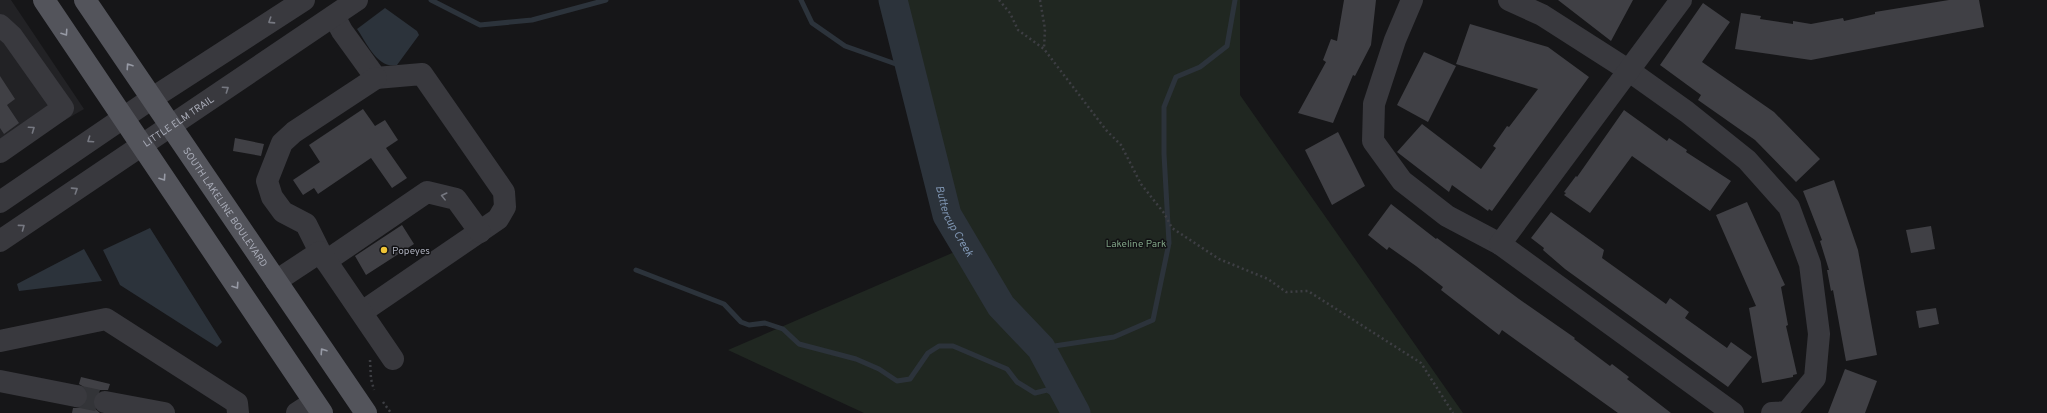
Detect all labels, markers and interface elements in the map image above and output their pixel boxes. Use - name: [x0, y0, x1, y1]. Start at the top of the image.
- one-way arrow: [268, 16, 275, 24]
- one-way arrow: [60, 28, 67, 35]
- one-way arrow: [127, 64, 134, 71]
- one-way arrow: [222, 86, 229, 94]
- street label: LITTLE ELM TRAIL: [141, 93, 217, 150]
- one-way arrow: [28, 126, 35, 134]
- one-way arrow: [87, 135, 94, 143]
- street label: SOUTH LAKELINE BOULEVARD: [179, 145, 270, 270]
- one-way arrow: [158, 174, 166, 181]
- water label: Buttercup Creek: [932, 184, 976, 260]
- one-way arrow: [71, 187, 78, 195]
- one-way arrow: [441, 192, 447, 200]
- one-way arrow: [17, 225, 24, 232]
- park label: Lakeline Park: [1106, 238, 1166, 251]
- marker: Popeyes: [379, 245, 389, 255]
- place label: Popeyes: [392, 245, 430, 258]
- one-way arrow: [231, 282, 239, 289]
- one-way arrow: [320, 348, 328, 355]

